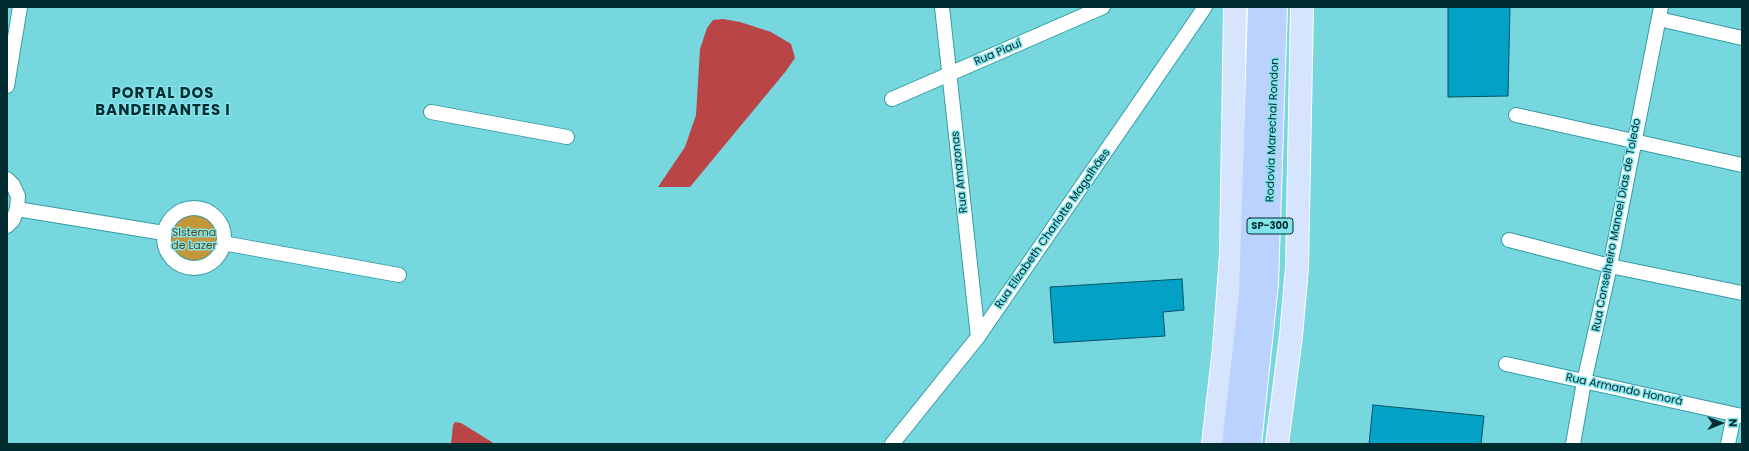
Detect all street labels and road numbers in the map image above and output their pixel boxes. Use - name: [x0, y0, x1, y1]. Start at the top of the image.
- street label: Rua Piauí: [972, 37, 1024, 69]
- street label: Rodovia Marechal Rondon: [1264, 58, 1282, 202]
- street label: Rua Conselheiro Manoel Dias de Toledo: [1590, 117, 1644, 333]
- street label: Rua Amazonas: [949, 130, 971, 214]
- street label: Rua Elizabeth Charlotte Magalhães: [993, 147, 1113, 311]
- road number: SP-300: [1247, 218, 1293, 234]
- street label: Rua Armando Honorá: [1564, 371, 1684, 409]

